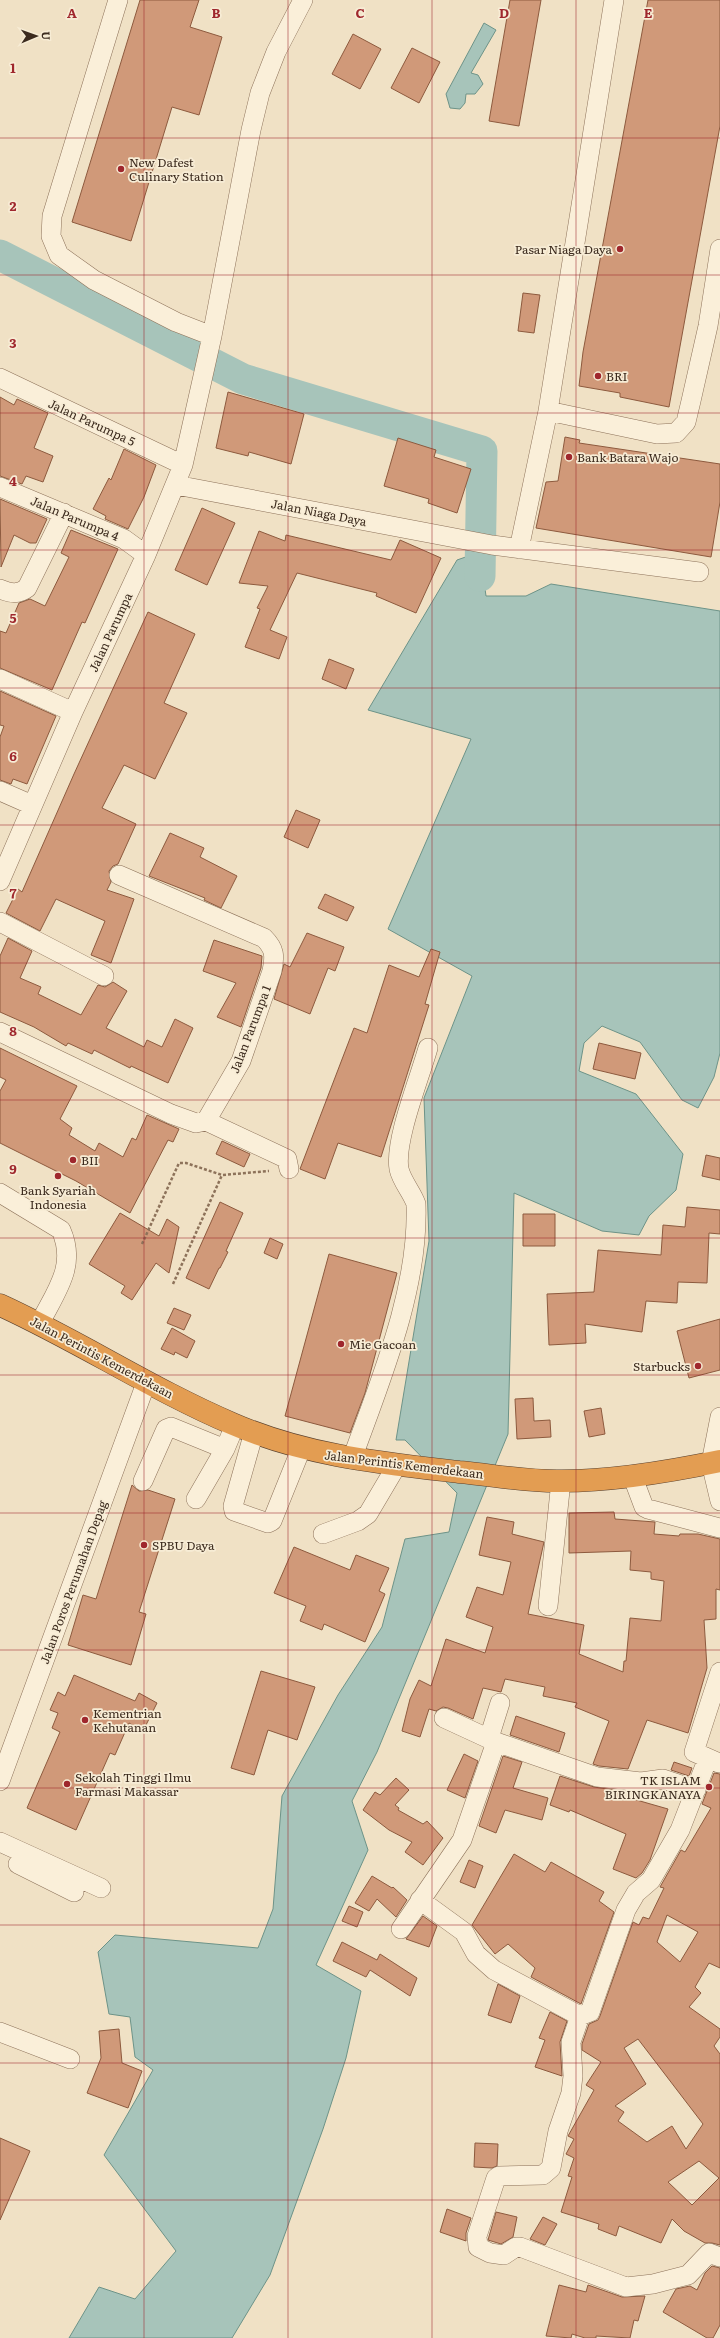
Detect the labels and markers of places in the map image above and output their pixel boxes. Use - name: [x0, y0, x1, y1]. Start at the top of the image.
- place label: New Dafest Culinary Station: [129, 153, 224, 185]
- marker: New Dafest Culinary Station: [116, 164, 126, 174]
- place label: Pasar Niaga Daya: [515, 240, 613, 258]
- marker: Pasar Niaga Daya: [615, 244, 625, 254]
- place label: BRI: [606, 367, 628, 385]
- marker: BRI: [593, 371, 603, 381]
- place label: Bank Batara Wajo: [577, 448, 679, 466]
- marker: Bank Batara Wajo: [564, 452, 574, 462]
- place label: BII: [81, 1151, 99, 1169]
- marker: BII: [68, 1155, 78, 1165]
- marker: Bank Syariah Indonesia: [53, 1171, 63, 1181]
- place label: Bank Syariah Indonesia: [20, 1181, 96, 1213]
- place label: Mie Gacoan: [349, 1335, 416, 1353]
- marker: Mie Gacoan: [336, 1339, 346, 1349]
- place label: Starbucks: [633, 1357, 691, 1375]
- marker: Starbucks: [693, 1361, 703, 1371]
- place label: SPBU Daya: [152, 1536, 215, 1554]
- marker: SPBU Daya: [139, 1540, 149, 1550]
- place label: Kementrian Kehutanan: [93, 1704, 162, 1736]
- marker: Kementrian Kehutanan: [80, 1715, 90, 1725]
- place label: Sekolah Tinggi Ilmu Farmasi Makassar: [75, 1768, 192, 1800]
- place label: TK ISLAM BIRINGKANAYA: [605, 1771, 701, 1803]
- marker: Sekolah Tinggi Ilmu Farmasi Makassar: [62, 1779, 72, 1789]
- marker: TK ISLAM BIRINGKANAYA: [704, 1782, 714, 1792]

